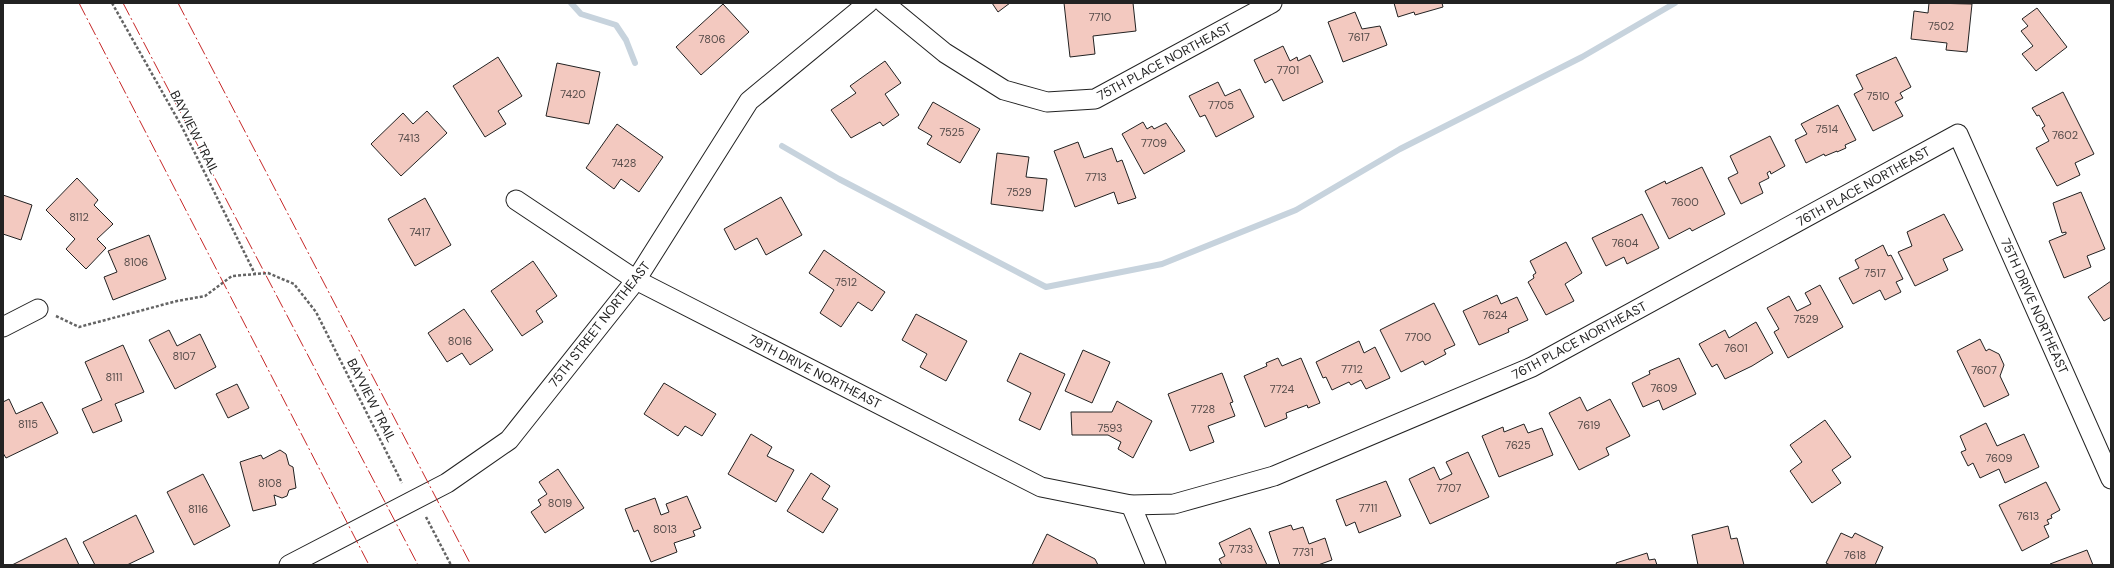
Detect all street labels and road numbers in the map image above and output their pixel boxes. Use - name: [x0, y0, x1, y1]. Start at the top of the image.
- street label: 75TH PLACE NORTHEAST: [1094, 19, 1234, 104]
- street label: BAYVIEW TRAIL: [166, 88, 223, 177]
- street label: 76TH PLACE NORTHEAST: [1793, 143, 1933, 230]
- street label: 75TH DRIVE NORTHEAST: [1997, 236, 2072, 377]
- street label: 75TH STREET NORTHEAST: [545, 258, 654, 391]
- street label: 76TH PLACE NORTHEAST: [1509, 298, 1649, 383]
- street label: 79TH DRIVE NORTHEAST: [746, 331, 884, 412]
- street label: BAYVIEW TRAIL: [343, 356, 400, 445]

